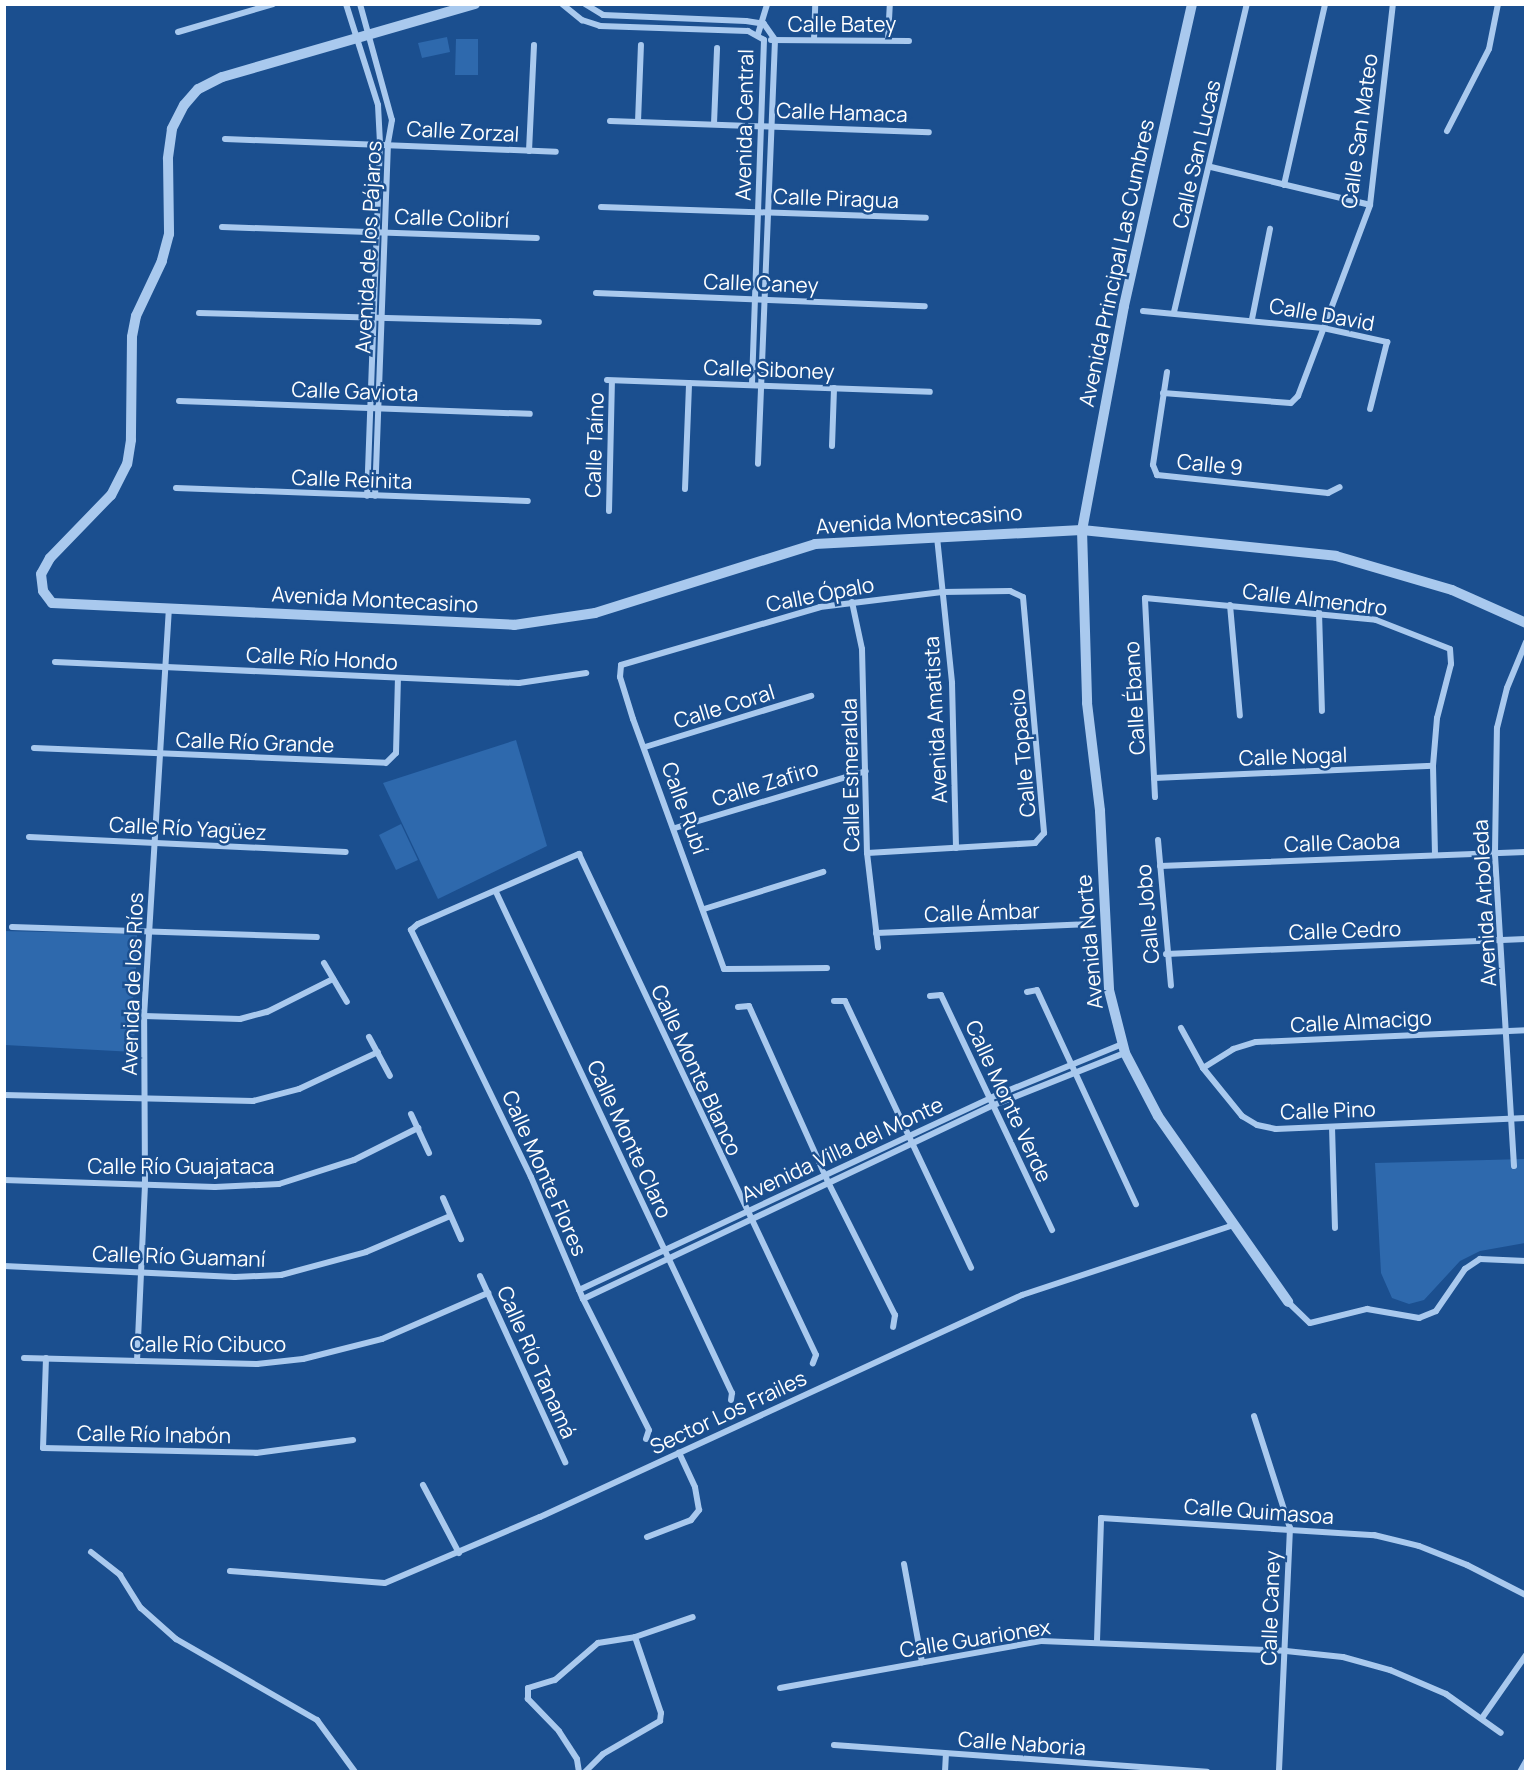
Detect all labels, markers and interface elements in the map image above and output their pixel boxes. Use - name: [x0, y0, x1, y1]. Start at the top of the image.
- street label: Calle Batey: [788, 11, 896, 37]
- street label: Avenida Central: [730, 49, 758, 201]
- street label: Calle San Mateo: [1336, 52, 1382, 210]
- street label: Calle San Lucas: [1167, 77, 1225, 231]
- street label: Calle Hamaca: [776, 97, 908, 127]
- street label: Calle Zorzal: [406, 115, 520, 147]
- street label: Avenida Principal Las Cumbres: [1073, 117, 1159, 409]
- street label: Avenida de los Pájaros: [350, 140, 386, 354]
- street label: Calle Piragua: [773, 183, 899, 213]
- street label: Calle Colibrí: [394, 203, 510, 233]
- street label: Calle Caney: [703, 268, 819, 298]
- street label: Calle David: [1267, 292, 1377, 336]
- street label: Calle Siboney: [703, 354, 835, 384]
- street label: Calle Gaviota: [291, 376, 419, 406]
- street label: Calle Taíno: [580, 392, 608, 498]
- street label: Calle 9: [1176, 448, 1244, 480]
- street label: Calle Reinita: [291, 464, 413, 494]
- street label: Avenida Montecasino: [815, 499, 1023, 539]
- street label: Calle Ópalo: [764, 571, 876, 617]
- street label: Calle Almendro: [1241, 578, 1389, 620]
- street label: Avenida Montecasino: [271, 581, 479, 617]
- street label: Avenida Amatista: [918, 636, 952, 804]
- street label: Calle Ébano: [1118, 640, 1150, 756]
- street label: Calle Río Hondo: [246, 641, 398, 675]
- street label: Calle Coral: [671, 679, 777, 733]
- street label: Calle Topacio: [1004, 688, 1040, 818]
- street label: Calle Esmeralda: [836, 698, 864, 852]
- street label: Calle Río Grande: [175, 727, 335, 757]
- street label: Calle Nogal: [1238, 742, 1348, 770]
- street label: Calle Zafiro: [709, 755, 821, 811]
- street label: Calle Rubí: [657, 759, 713, 857]
- street label: Calle Río Yagüez: [109, 811, 267, 845]
- street label: Avenida Arboleda: [1467, 819, 1501, 987]
- street label: Calle Caoba: [1284, 827, 1400, 857]
- street label: Calle Jobo: [1130, 863, 1164, 965]
- street label: Avenida Norte: [1071, 874, 1107, 1010]
- street label: Avenida de los Ríos: [116, 892, 148, 1076]
- street label: Calle Ámbar: [924, 897, 1040, 927]
- street label: Calle Cedro: [1288, 915, 1402, 945]
- street label: Calle Monte Blanco: [646, 981, 748, 1159]
- street label: Calle Almacigo: [1290, 1005, 1432, 1037]
- street label: Calle Monte Verde: [960, 1016, 1058, 1186]
- street label: Calle Monte Claro: [582, 1056, 678, 1222]
- street label: Calle Monte Flores: [497, 1086, 593, 1260]
- street label: Avenida Villa del Monte: [737, 1091, 947, 1207]
- street label: Calle Pino: [1280, 1096, 1376, 1124]
- street label: Calle Río Guajataca: [88, 1153, 274, 1179]
- street label: Calle Río Guamaní: [92, 1240, 266, 1272]
- street label: Calle Río Tanamá: [492, 1282, 582, 1442]
- street label: Calle Río Cibuco: [130, 1331, 286, 1357]
- street label: Sector Los Frailes: [646, 1365, 810, 1459]
- street label: Calle Río Inabón: [77, 1420, 231, 1448]
- street label: Calle Quimasoa: [1183, 1493, 1335, 1529]
- street label: Calle Caney: [1255, 1550, 1285, 1666]
- street label: Calle Guarionex: [898, 1614, 1052, 1662]
- street label: Calle Naboria: [957, 1726, 1087, 1760]

